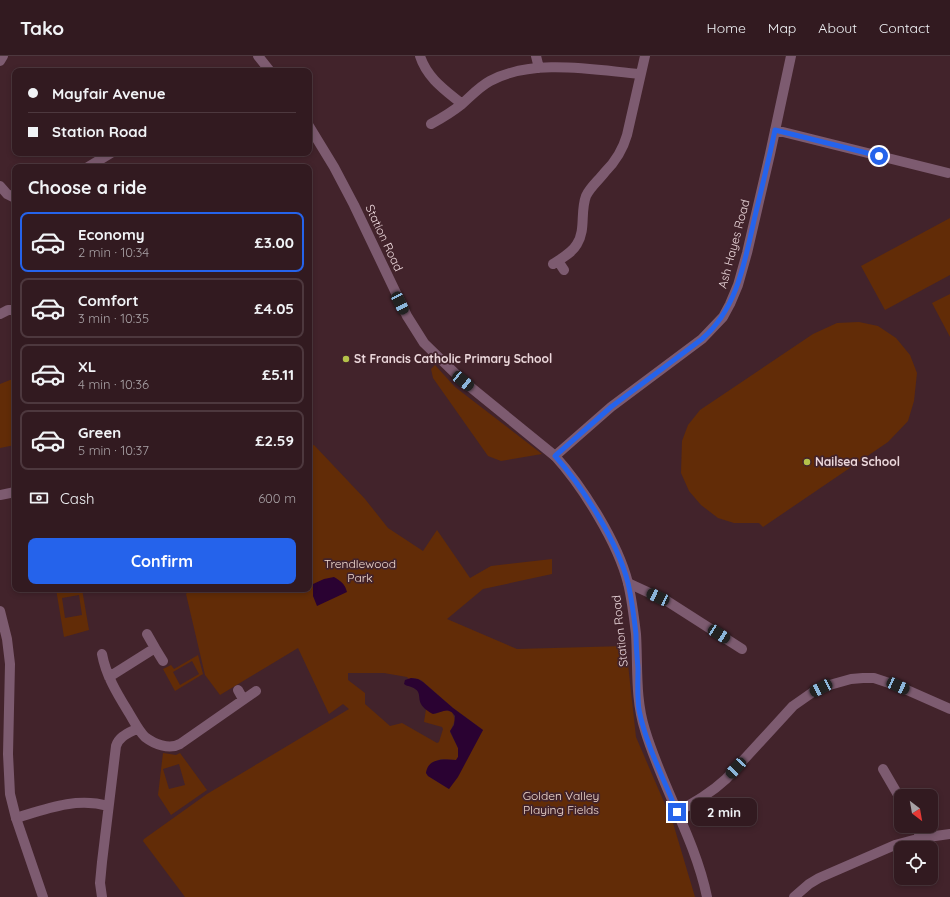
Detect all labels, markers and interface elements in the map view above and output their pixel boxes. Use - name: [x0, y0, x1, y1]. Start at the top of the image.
- text: Tako: [20, 16, 64, 40]
- text: Home: [707, 19, 746, 37]
- text: Map: [768, 19, 796, 37]
- text: About: [818, 19, 857, 37]
- text: Contact: [879, 19, 930, 37]
- text: Mayfair Avenue: [52, 84, 166, 103]
- text: Station Road: [52, 122, 147, 141]
- route start: [870, 147, 888, 165]
- text: Choose a ride: [28, 176, 147, 199]
- street label: Ash Hayes Road: [714, 198, 753, 290]
- street label: Station Road: [362, 202, 406, 274]
- icon: car: [30, 224, 66, 260]
- text: Economy: [78, 225, 145, 244]
- text: £3.00: [254, 233, 294, 252]
- text: 2 min · 10:34: [78, 244, 149, 260]
- icon: car: [30, 290, 66, 326]
- car: [389, 290, 411, 316]
- text: Comfort: [78, 291, 139, 310]
- text: £4.05: [254, 299, 294, 318]
- text: 3 min · 10:35: [78, 310, 149, 326]
- place label: St Francis Catholic Primary School: [354, 351, 552, 366]
- marker: St Francis Catholic Primary School: [341, 354, 351, 364]
- icon: car: [30, 356, 66, 392]
- text: XL: [78, 357, 96, 376]
- text: £5.11: [262, 365, 294, 384]
- car: [450, 369, 476, 393]
- text: 4 min · 10:36: [78, 376, 149, 392]
- icon: car: [30, 422, 66, 458]
- text: Green: [78, 423, 121, 442]
- text: £2.59: [255, 431, 294, 450]
- text: 5 min · 10:37: [78, 442, 149, 458]
- place label: Nailsea School: [815, 454, 900, 469]
- marker: Nailsea School: [802, 457, 812, 467]
- icon: cash: [28, 487, 50, 509]
- text: Cash: [60, 489, 94, 508]
- text: 600 m: [258, 490, 296, 506]
- button: Confirm: [28, 538, 296, 584]
- park label: Trendlewood Park: [324, 556, 396, 585]
- car: [645, 586, 671, 608]
- street label: Station Road: [608, 594, 631, 668]
- car: [706, 622, 732, 646]
- car: [885, 676, 911, 696]
- car: [808, 677, 834, 699]
- car: [723, 755, 749, 781]
- park label: Golden Valley Playing Fields: [523, 788, 599, 817]
- north arrow: [894, 789, 938, 833]
- map controls: [894, 789, 938, 885]
- callout: 2 min: [691, 798, 757, 826]
- route end: [668, 803, 686, 821]
- text: 2 min: [707, 804, 741, 820]
- button: locate: [894, 841, 938, 885]

